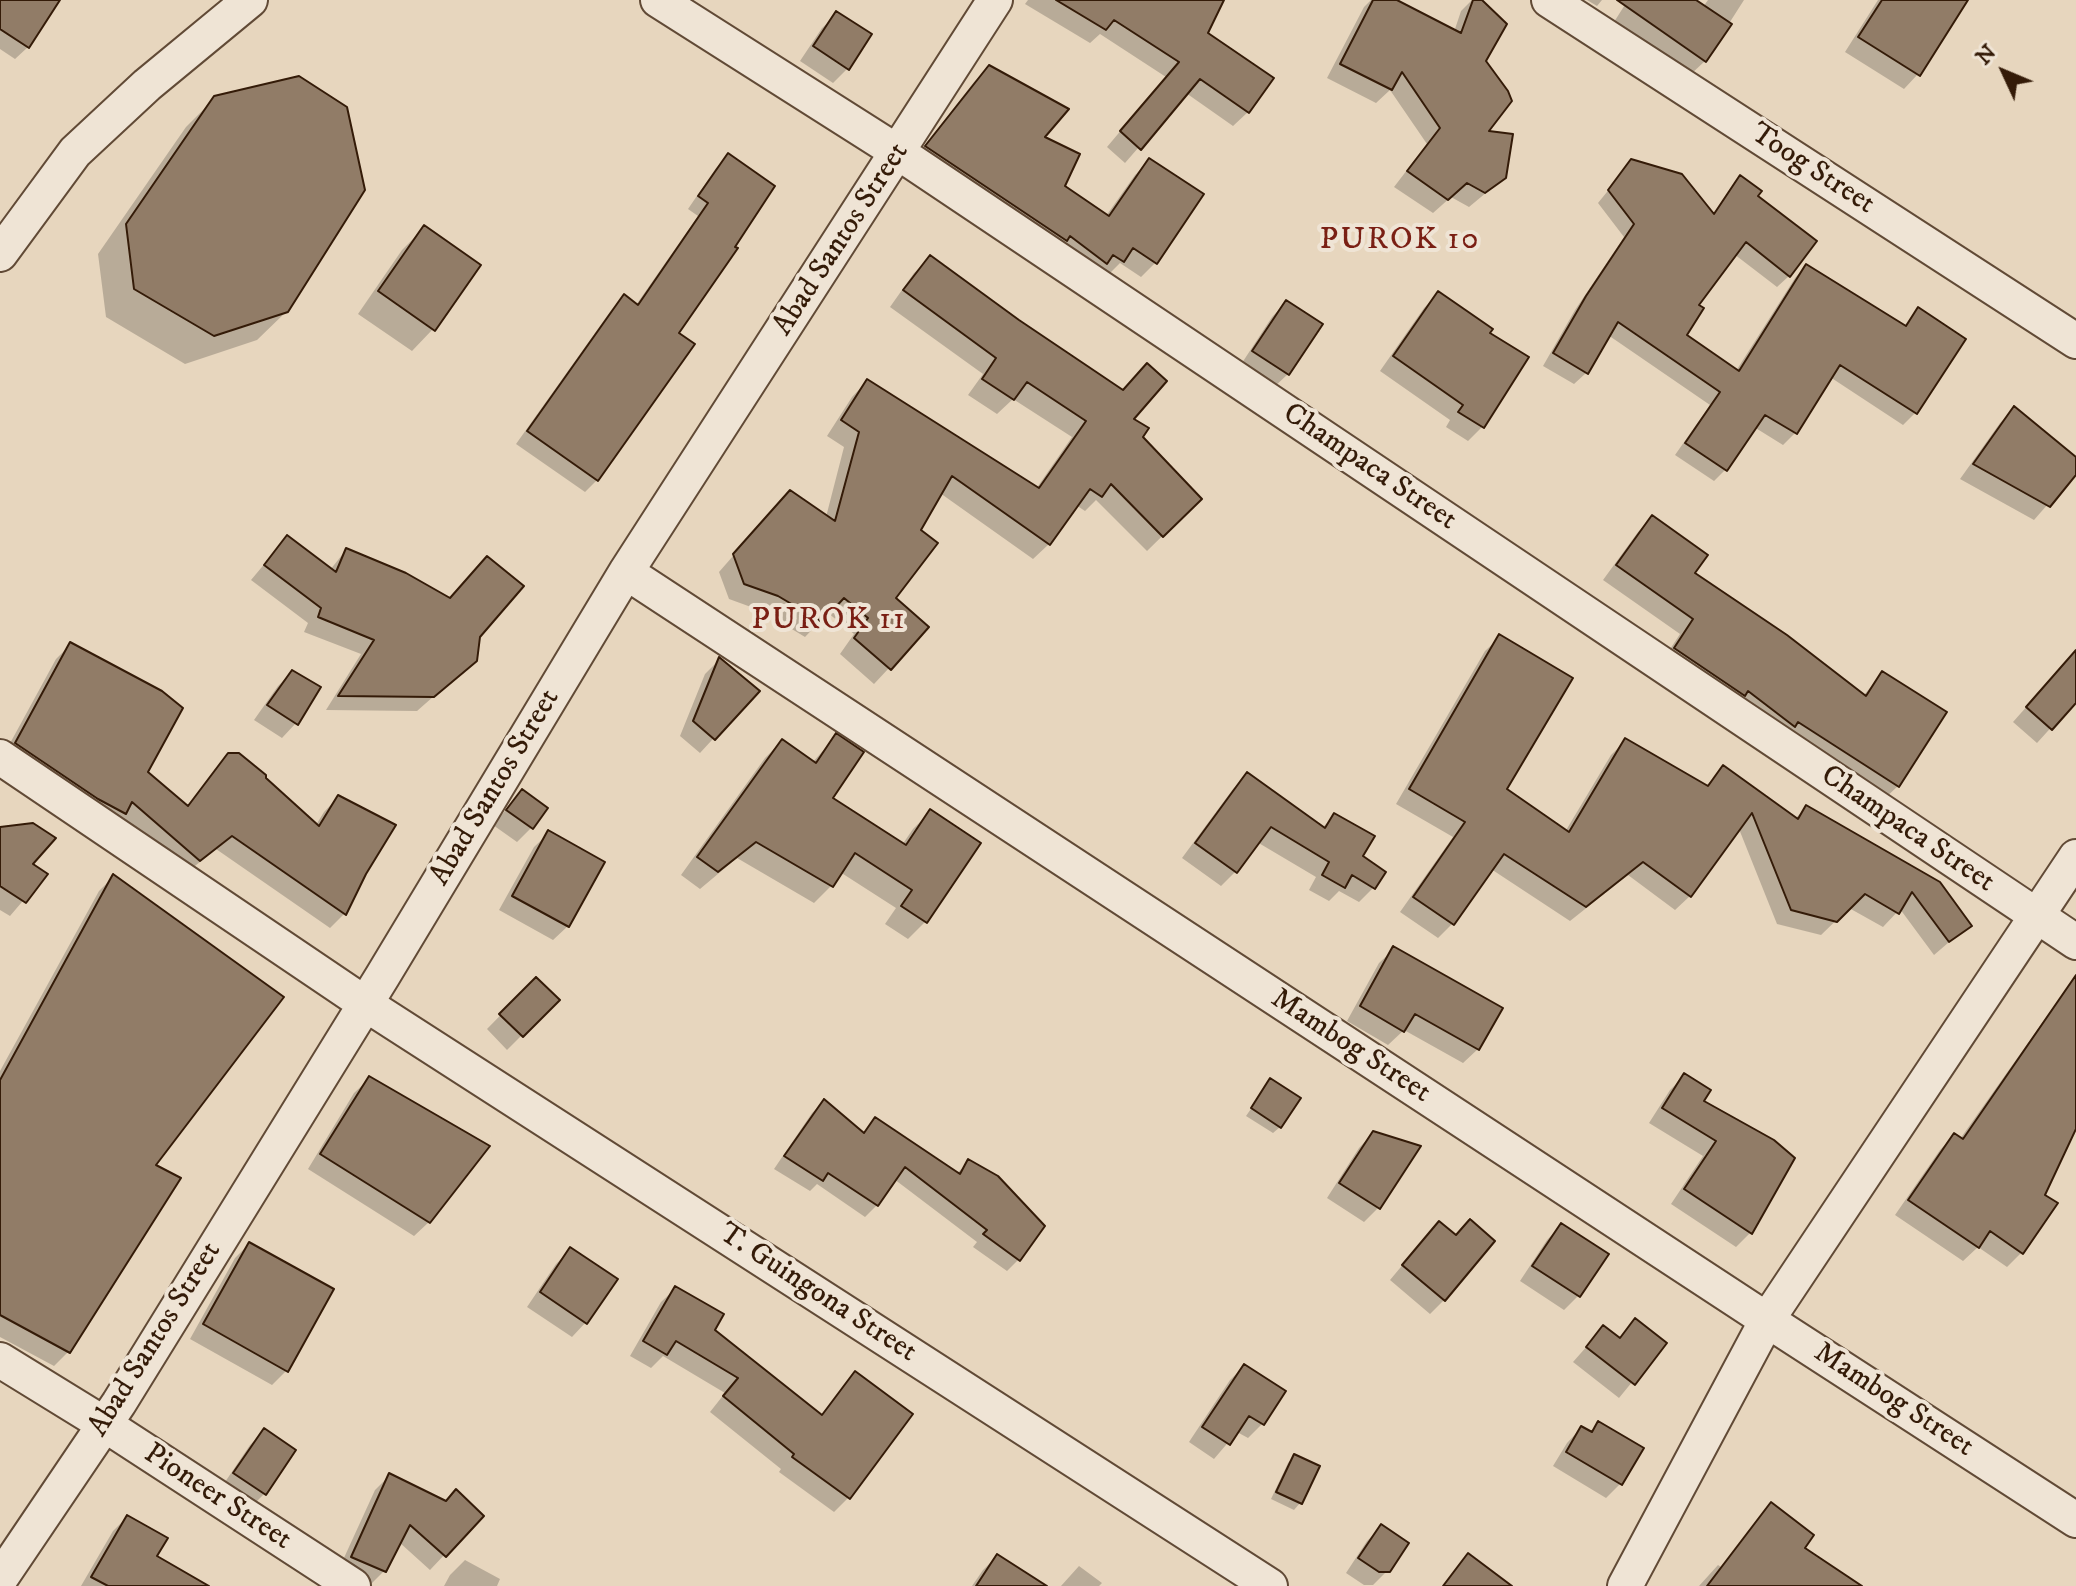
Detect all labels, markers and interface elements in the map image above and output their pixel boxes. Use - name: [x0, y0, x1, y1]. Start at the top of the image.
- north arrow: [1964, 32, 2044, 112]
- text: N: [1970, 39, 2002, 71]
- street label: Toog Street: [1743, 117, 1881, 223]
- street label: Abad Santos Street: [766, 137, 918, 343]
- district label: PUROK 10: [1320, 222, 1480, 260]
- street label: Champaca Street: [1275, 397, 1463, 539]
- district label: PUROK 11: [751, 602, 907, 640]
- street label: Abad Santos Street: [423, 683, 569, 893]
- street label: Champaca Street: [1813, 759, 2001, 901]
- street label: Mambog Street: [1263, 982, 1437, 1112]
- street label: T. Guingona Street: [711, 1217, 923, 1371]
- street label: Abad Santos Street: [82, 1236, 230, 1444]
- street label: Mambog Street: [1806, 1336, 1980, 1466]
- street label: Pioneer Street: [136, 1437, 298, 1559]

